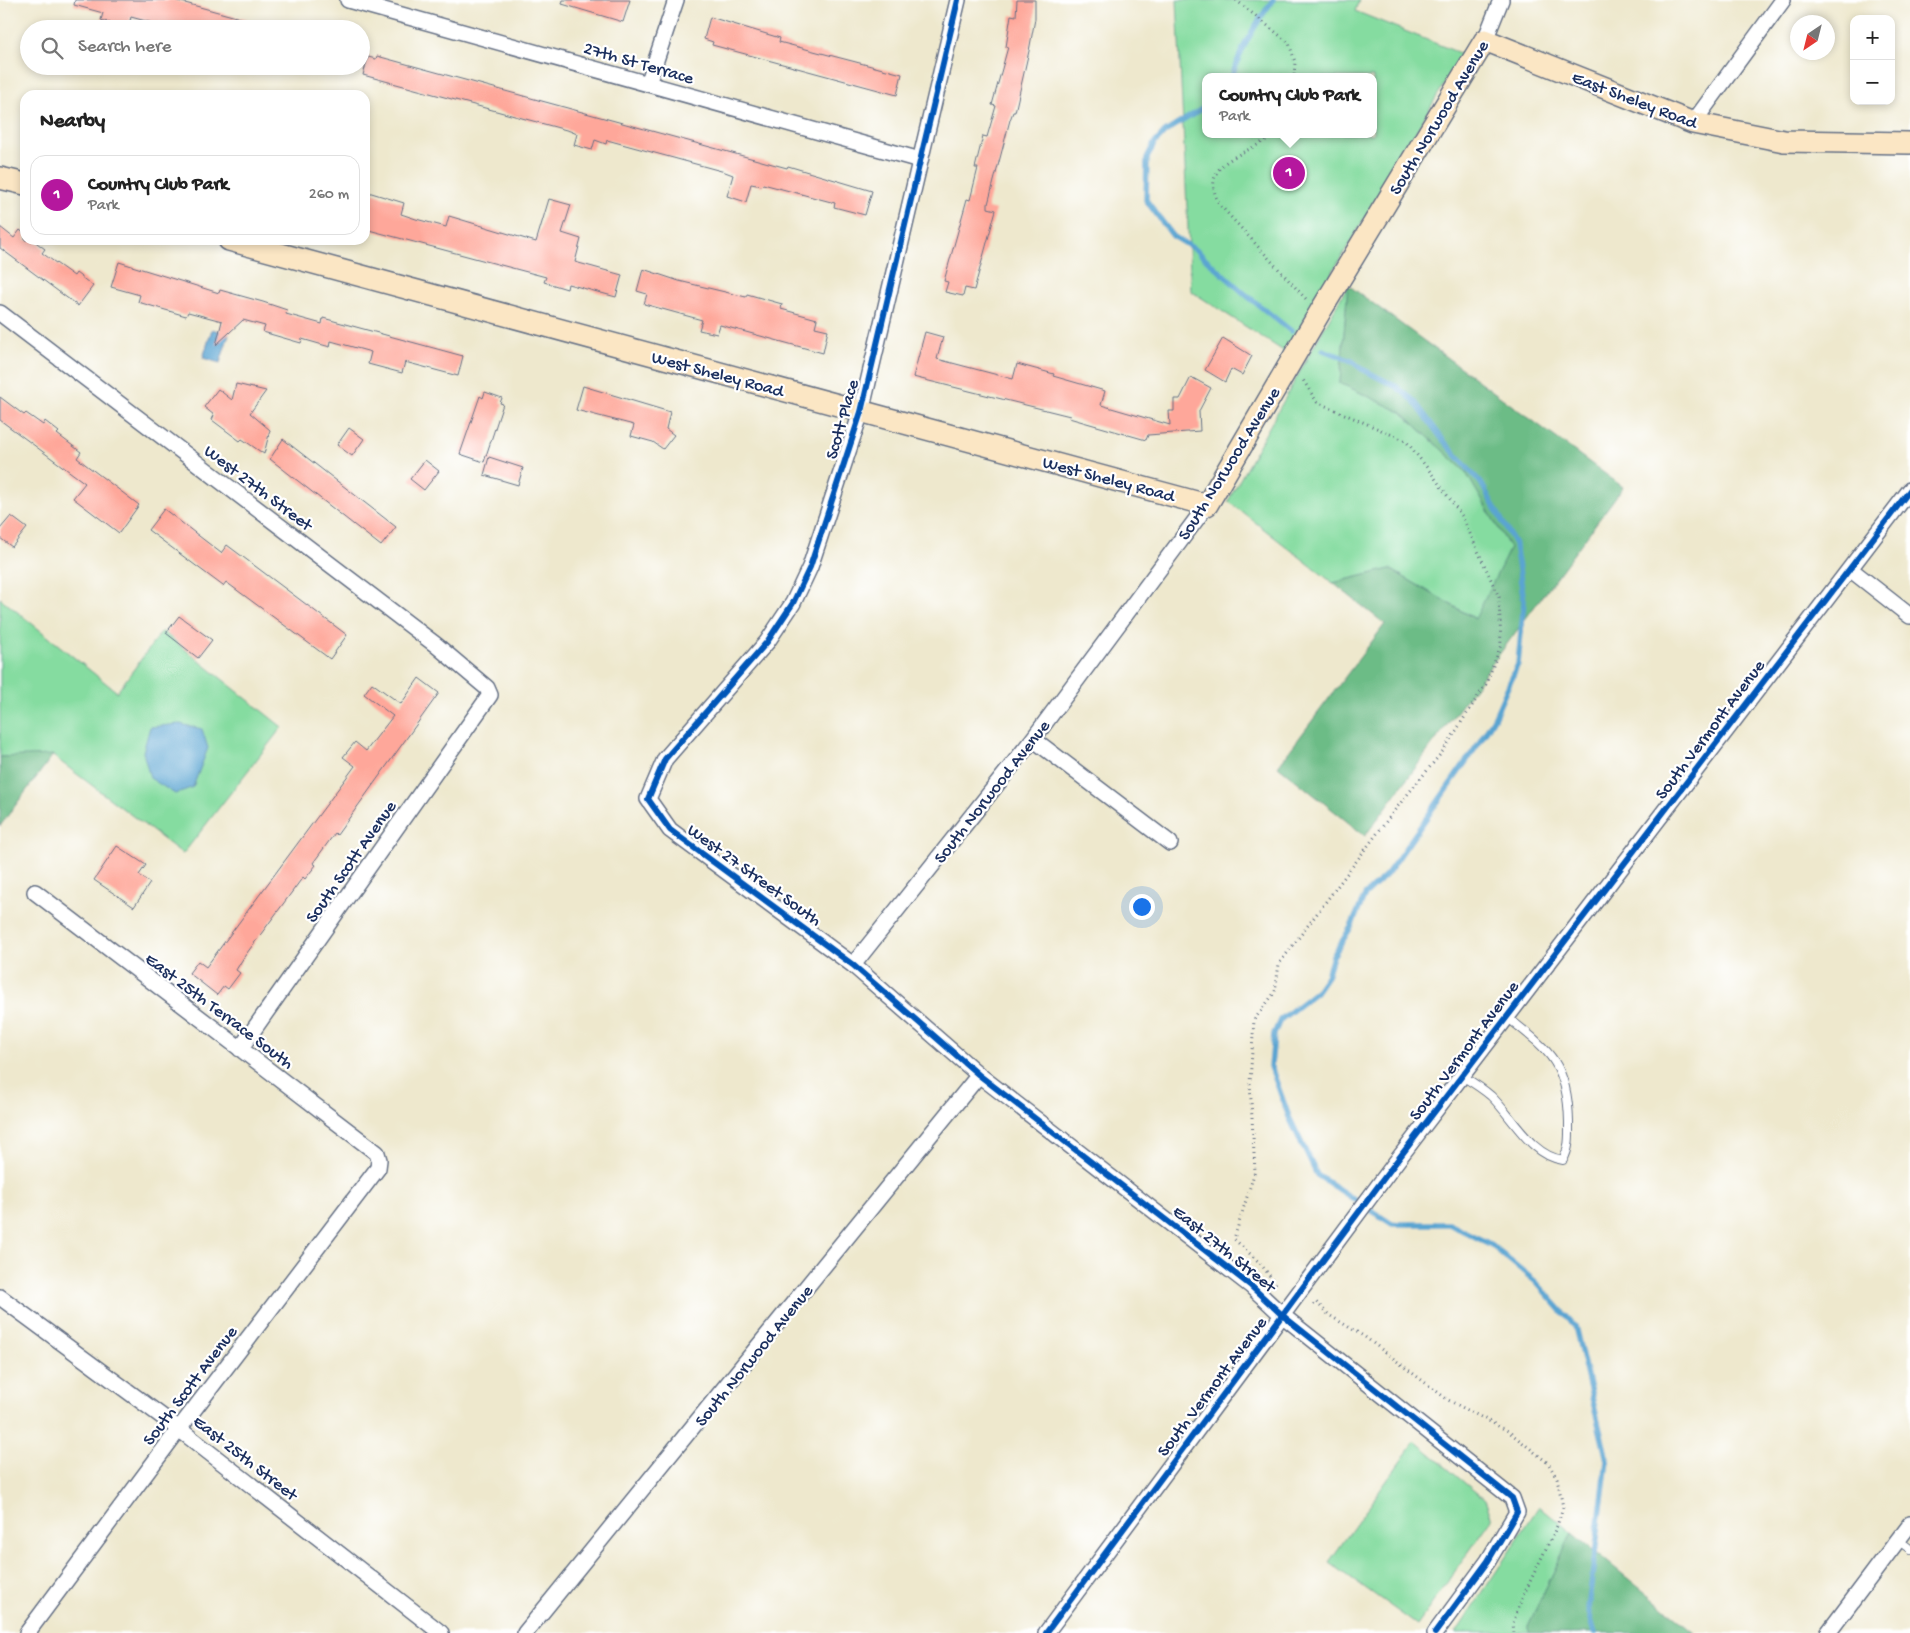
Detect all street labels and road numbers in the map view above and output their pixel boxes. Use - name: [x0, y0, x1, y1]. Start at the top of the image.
- street label: South Norwood Avenue: [1386, 37, 1495, 199]
- street label: 27th St Terrace: [581, 39, 697, 90]
- street label: East Sheley Road: [1569, 68, 1701, 135]
- street label: West Sheley Road: [649, 348, 787, 404]
- street label: Scott Place: [822, 377, 865, 462]
- street label: South Norwood Avenue: [1174, 383, 1286, 545]
- street label: West 27th Street: [199, 441, 317, 538]
- street label: West Sheley Road: [1040, 453, 1178, 509]
- street label: South Vermont Avenue: [1652, 656, 1771, 805]
- street label: South Norwood Avenue: [930, 716, 1056, 869]
- street label: South Scott Avenue: [302, 797, 402, 928]
- street label: West 27 Street South: [682, 820, 825, 932]
- street label: East 25th Terrace South: [140, 949, 297, 1075]
- street label: South Vermont Avenue: [1406, 977, 1525, 1126]
- street label: East 27th Street: [1168, 1202, 1281, 1299]
- street label: South Norwood Avenue: [691, 1281, 819, 1432]
- street label: South Vermont Avenue: [1154, 1313, 1273, 1462]
- street label: South Scott Avenue: [139, 1322, 243, 1450]
- street label: East 25th Street: [188, 1412, 302, 1507]

